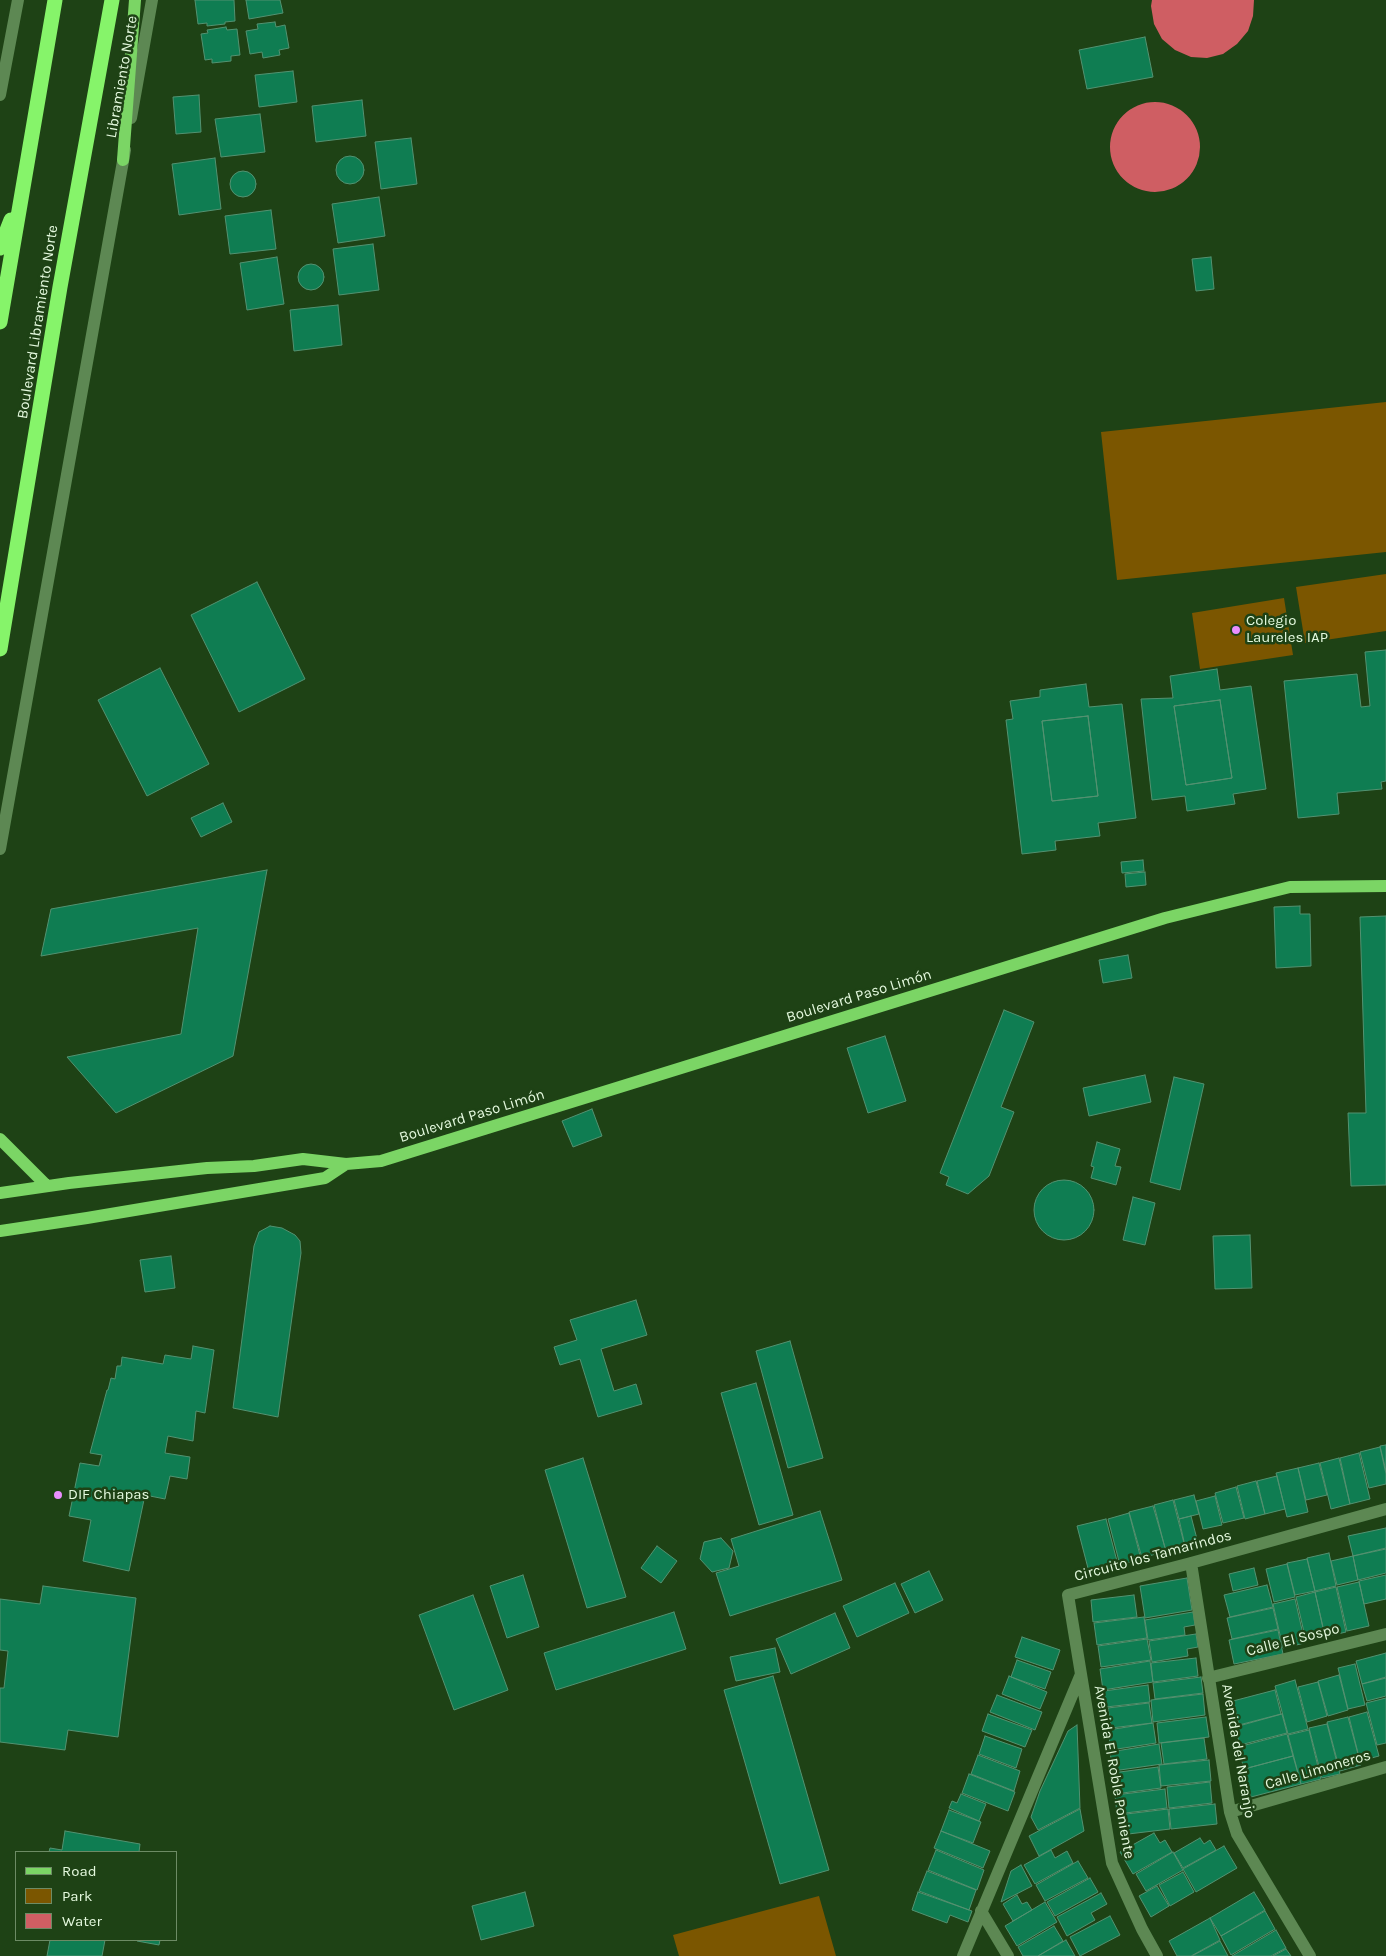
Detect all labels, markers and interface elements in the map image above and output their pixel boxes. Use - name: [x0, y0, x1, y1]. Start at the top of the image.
- street label: Libramiento Norte: [102, 14, 142, 140]
- street label: Boulevard Libramiento Norte: [14, 224, 62, 420]
- place label: Colegio Laureles IAP: [1246, 612, 1328, 647]
- marker: Colegio Laureles IAP: [1230, 624, 1242, 636]
- street label: Boulevard Paso Limón: [784, 965, 934, 1027]
- street label: Boulevard Paso Limón: [397, 1085, 547, 1147]
- place label: DIF Chiapas: [68, 1486, 149, 1504]
- marker: DIF Chiapas: [52, 1489, 64, 1501]
- street label: Circuito los Tamarindos: [1072, 1526, 1234, 1586]
- street label: Calle El Sospo: [1245, 1620, 1341, 1660]
- street label: Avenida del Naranjo: [1217, 1682, 1259, 1820]
- street label: Avenida El Roble Poniente: [1090, 1684, 1138, 1860]
- street label: Calle Limoneros: [1263, 1746, 1373, 1794]
- legend: [15, 1851, 178, 1941]
- text: Road: [62, 1862, 97, 1880]
- text: Park: [62, 1887, 92, 1905]
- text: Water: [62, 1912, 102, 1930]

